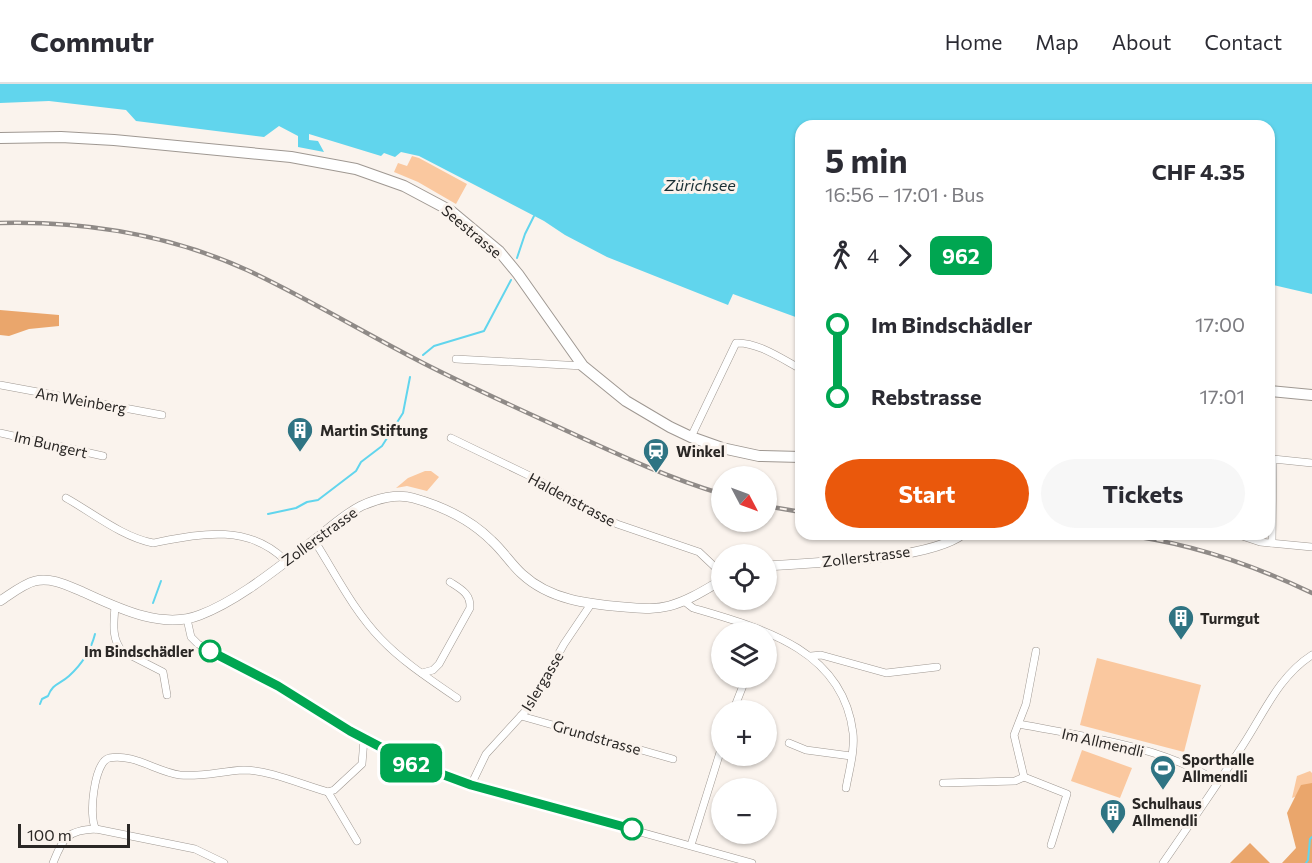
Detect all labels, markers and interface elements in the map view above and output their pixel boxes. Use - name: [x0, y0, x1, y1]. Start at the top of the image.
- text: Commutr: [30, 24, 154, 58]
- text: Home: [945, 29, 1002, 54]
- text: Map: [1035, 29, 1079, 54]
- text: About: [1112, 29, 1171, 54]
- text: Contact: [1204, 29, 1282, 54]
- text: 5 min: [825, 139, 908, 180]
- text: CHF 4.35: [1152, 158, 1245, 185]
- water label: Zürichsee: [663, 175, 736, 194]
- text: 16:56 – 17:01 · Bus: [825, 182, 984, 206]
- street label: Seestrasse: [438, 201, 506, 261]
- icon: walk: [825, 239, 858, 272]
- icon: forward: [888, 239, 921, 272]
- text: 4: [867, 243, 879, 267]
- text: 962: [942, 243, 980, 268]
- text: Im Bindschädler: [871, 311, 1032, 338]
- text: 17:00: [1195, 312, 1245, 336]
- street label: Am Weinberg: [34, 383, 128, 417]
- text: Rebstrasse: [871, 383, 982, 410]
- text: 17:01: [1200, 384, 1245, 408]
- building icon: Martin Stiftung: [285, 415, 315, 453]
- place label: Martin Stiftung: [320, 421, 428, 439]
- street label: Im Bungert: [13, 427, 89, 461]
- station icon: Winkel: [641, 436, 671, 474]
- place label: Winkel: [676, 442, 725, 460]
- button: Start: [825, 459, 1029, 528]
- button: Tickets: [1041, 459, 1245, 528]
- north arrow: [711, 466, 777, 532]
- map controls: [711, 466, 777, 844]
- street label: Haldenstrasse: [525, 468, 619, 530]
- street label: Zollerstrasse: [278, 503, 360, 569]
- street label: Zollerstrasse: [821, 542, 911, 570]
- button: locate: [711, 544, 777, 610]
- building icon: Turmgut: [1166, 603, 1196, 641]
- place label: Turmgut: [1200, 609, 1260, 627]
- button: layers: [711, 622, 777, 688]
- marker: Im Bindschädler: [199, 640, 221, 662]
- place label: Im Bindschädler: [84, 642, 194, 660]
- street label: Islergasse: [517, 648, 567, 714]
- button: +: [711, 700, 777, 766]
- street label: Grundstrasse: [551, 716, 643, 758]
- street label: Im Allmendli: [1060, 724, 1146, 760]
- line badge: 962: [376, 744, 446, 782]
- place label: Sporthalle Allmendli: [1182, 750, 1254, 785]
- text: 962: [392, 751, 430, 776]
- sports icon: Sporthalle Allmendli: [1148, 753, 1178, 791]
- button: −: [711, 778, 777, 844]
- place label: Schulhaus Allmendli: [1132, 794, 1202, 829]
- building icon: Schulhaus Allmendli: [1098, 797, 1128, 835]
- unlabelled marker: [621, 818, 643, 840]
- scale bar: [18, 821, 130, 848]
- text: 100 m: [27, 825, 72, 844]

